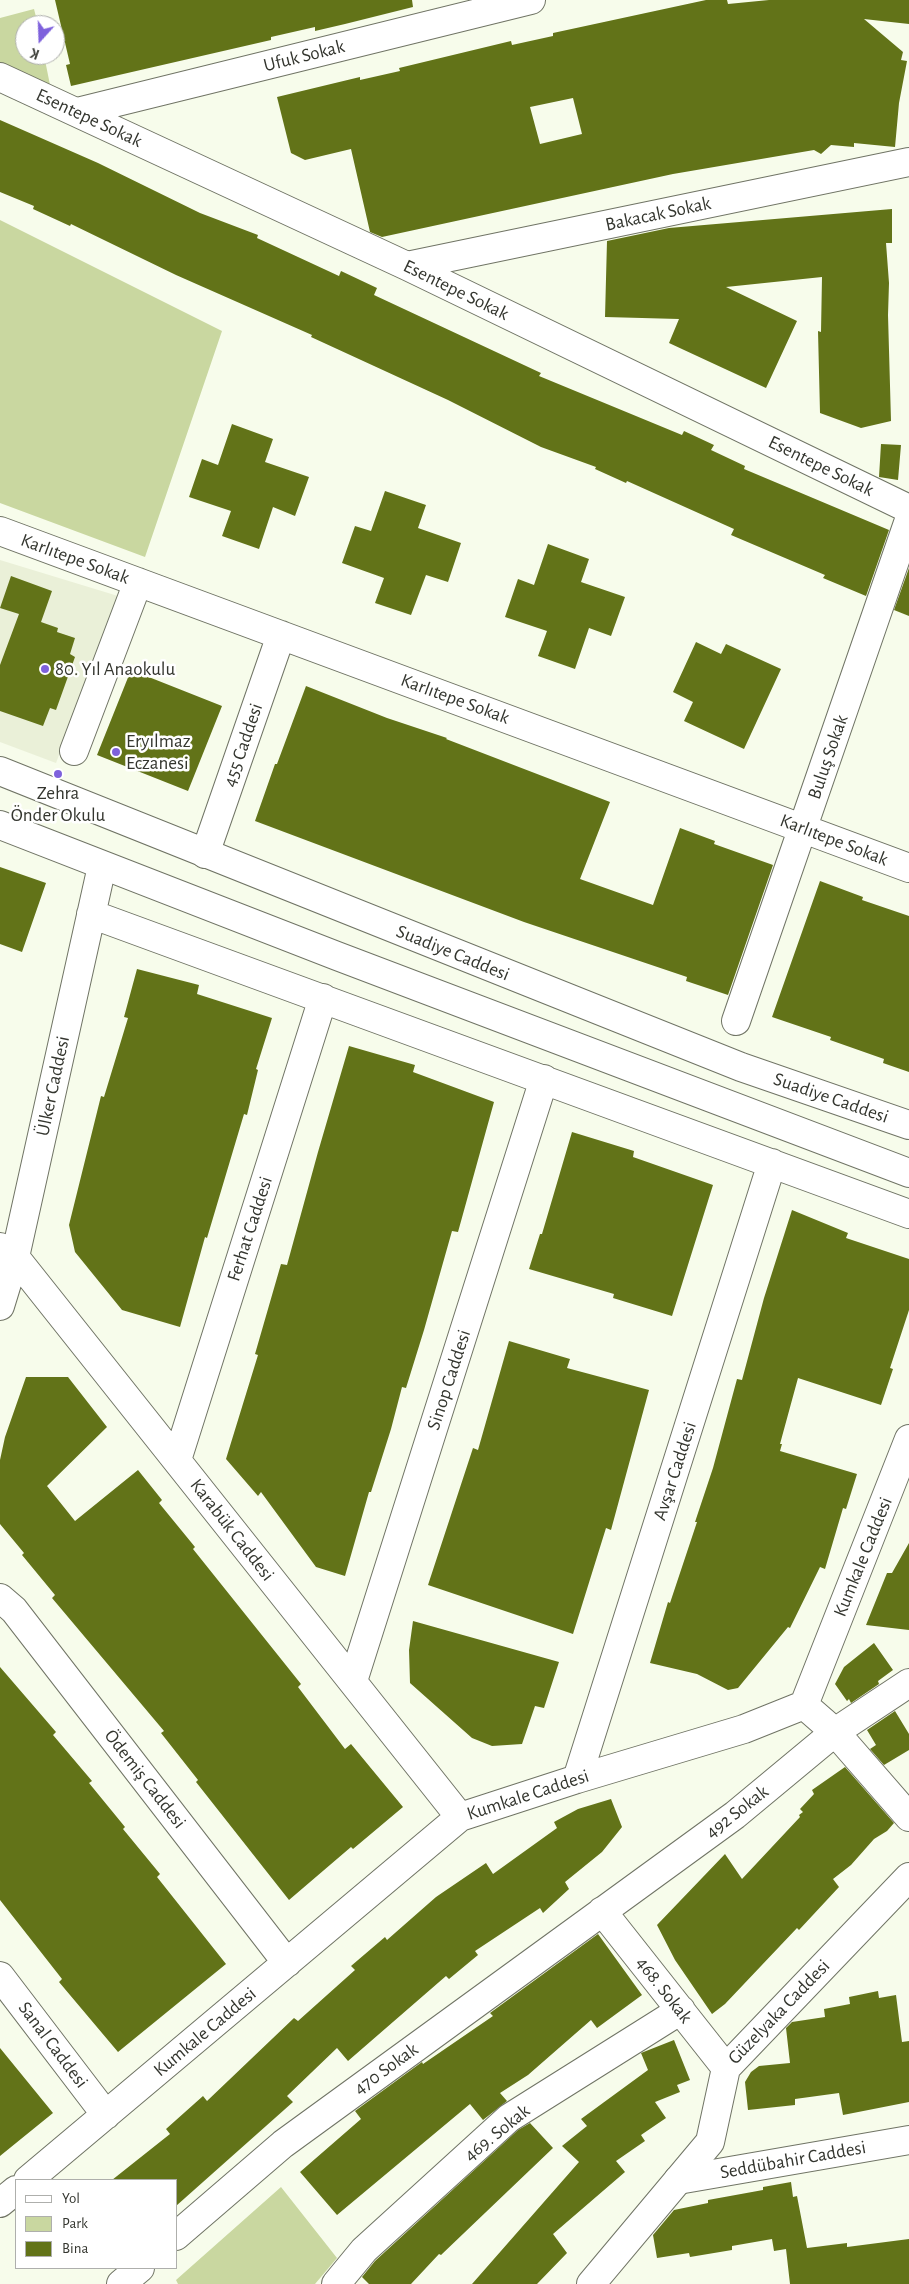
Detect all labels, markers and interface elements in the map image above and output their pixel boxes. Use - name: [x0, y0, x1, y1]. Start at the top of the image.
- north arrow: [15, 15, 65, 65]
- street label: Ufuk Sokak: [261, 35, 347, 77]
- text: K: [29, 45, 41, 61]
- street label: Esentepe Sokak: [32, 83, 146, 153]
- street label: Bakacak Sokak: [603, 192, 713, 236]
- street label: Esentepe Sokak: [400, 255, 512, 325]
- street label: Esentepe Sokak: [765, 431, 877, 501]
- street label: Karlıtepe Sokak: [18, 529, 132, 589]
- place label: 80. Yıl Anaokulu: [55, 658, 175, 680]
- marker: 80. Yıl Anaokulu: [39, 663, 51, 675]
- street label: Karlıtepe Sokak: [398, 669, 512, 729]
- street label: 455 Caddesi: [218, 700, 268, 790]
- street label: Buluş Sokak: [803, 712, 853, 802]
- place label: Eryılmaz Eczanesi: [126, 730, 191, 774]
- marker: Eryılmaz Eczanesi: [110, 746, 122, 758]
- marker: Zehra Önder Okulu: [52, 768, 64, 780]
- place label: Zehra Önder Okulu: [11, 782, 105, 826]
- street label: Karlıtepe Sokak: [777, 809, 891, 871]
- street label: Suadiye Caddesi: [393, 920, 513, 986]
- street label: Ülker Caddesi: [31, 1034, 75, 1138]
- street label: Suadiye Caddesi: [770, 1068, 892, 1128]
- street label: Ferhat Caddesi: [222, 1174, 278, 1284]
- street label: Sinop Caddesi: [422, 1327, 476, 1433]
- street label: Avşar Caddesi: [648, 1419, 702, 1523]
- street label: Karabük Caddesi: [185, 1474, 279, 1586]
- street label: Kumkale Caddesi: [829, 1494, 897, 1620]
- street label: Ödemiş Caddesi: [99, 1725, 191, 1833]
- street label: Kumkale Caddesi: [464, 1765, 592, 1825]
- street label: 492 Sokak: [701, 1780, 773, 1844]
- street label: 468. Sokak: [631, 1952, 697, 2028]
- street label: Güzelyaka Caddesi: [723, 1955, 835, 2069]
- street label: Kumkale Caddesi: [149, 1982, 261, 2082]
- street label: Sanal Caddesi: [13, 1997, 93, 2093]
- street label: 470 Sokak: [349, 2038, 423, 2100]
- street label: 469. Sokak: [459, 2100, 535, 2166]
- street label: Seddübahir Caddesi: [718, 2136, 868, 2184]
- legend: [15, 2179, 178, 2269]
- text: Yol: [62, 2191, 80, 2206]
- text: Park: [62, 2216, 88, 2231]
- text: Bina: [62, 2241, 88, 2256]

